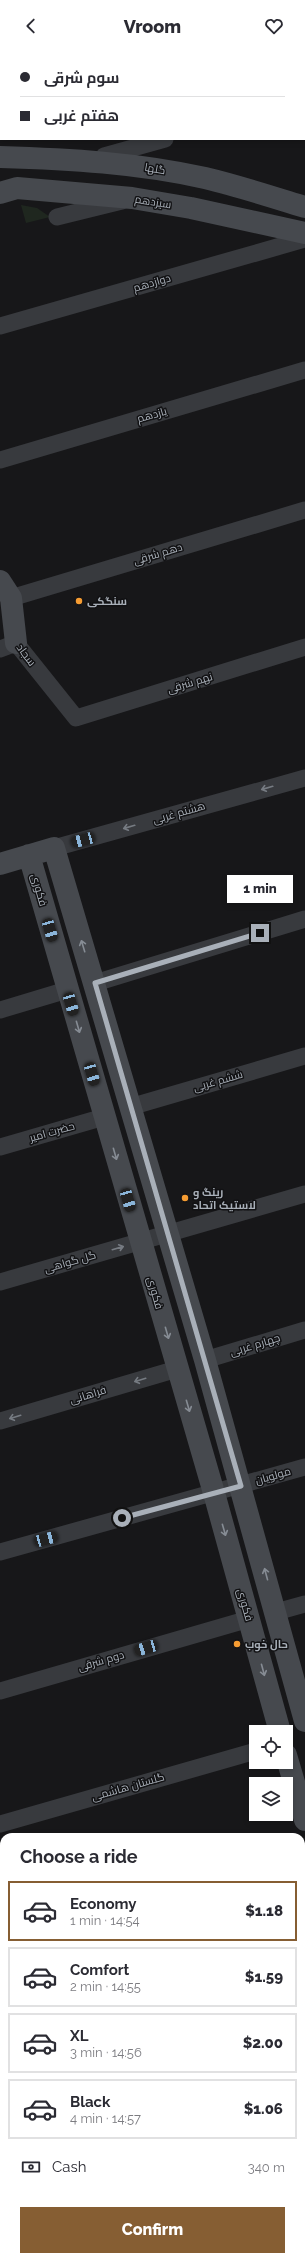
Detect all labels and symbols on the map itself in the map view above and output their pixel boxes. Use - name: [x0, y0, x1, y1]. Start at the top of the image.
- street label: گلها: [143, 161, 167, 177]
- street label: سیزدهم: [134, 193, 172, 212]
- street label: دوازدهم: [132, 271, 173, 296]
- street label: یازدهم: [136, 405, 169, 426]
- street label: دهم شرقی: [132, 540, 184, 569]
- place label: سنگکی: [87, 595, 127, 608]
- marker: سنگکی: [74, 596, 84, 606]
- street label: سجاد: [14, 641, 38, 669]
- street label: نهم شرقی: [166, 670, 215, 697]
- one-way arrow: [261, 785, 274, 792]
- street label: هشتم غربی: [151, 799, 207, 828]
- one-way arrow: [122, 824, 135, 831]
- car: [70, 831, 96, 849]
- street label: فکوری: [28, 872, 50, 908]
- callout: 1 min: [227, 875, 293, 903]
- car: [41, 917, 59, 943]
- route end: [251, 924, 269, 942]
- one-way arrow: [79, 939, 86, 952]
- car: [62, 991, 80, 1017]
- one-way arrow: [75, 1021, 82, 1034]
- car: [83, 1061, 101, 1087]
- street label: ششم غربی: [192, 1068, 245, 1095]
- street label: حضرت امیر: [27, 1119, 76, 1145]
- one-way arrow: [112, 1147, 119, 1160]
- place label: رینگ و لاستیک اتحاد: [193, 1186, 256, 1212]
- car: [119, 1187, 137, 1213]
- marker: رینگ و لاستیک اتحاد: [180, 1193, 190, 1203]
- one-way arrow: [111, 1244, 124, 1251]
- street label: گل گواهی: [43, 1248, 97, 1276]
- street label: فکوری: [144, 1275, 166, 1311]
- one-way arrow: [164, 1326, 171, 1339]
- street label: چهارم غربی: [228, 1331, 282, 1360]
- one-way arrow: [133, 1377, 146, 1384]
- street label: فراهانی: [68, 1383, 108, 1407]
- one-way arrow: [185, 1399, 192, 1412]
- one-way arrow: [9, 1414, 22, 1421]
- street label: مولویان: [254, 1465, 292, 1487]
- route start: [113, 1509, 131, 1527]
- one-way arrow: [221, 1524, 228, 1537]
- car: [33, 1530, 59, 1548]
- one-way arrow: [261, 1568, 269, 1581]
- street label: فکوری: [234, 1587, 256, 1623]
- place label: حال خوب: [245, 1638, 288, 1652]
- car: [133, 1639, 159, 1657]
- marker: حال خوب: [232, 1639, 242, 1649]
- street label: دوم شرقی: [76, 1648, 126, 1675]
- one-way arrow: [260, 1663, 267, 1676]
- street label: گلستان هاشمی: [90, 1770, 166, 1804]

